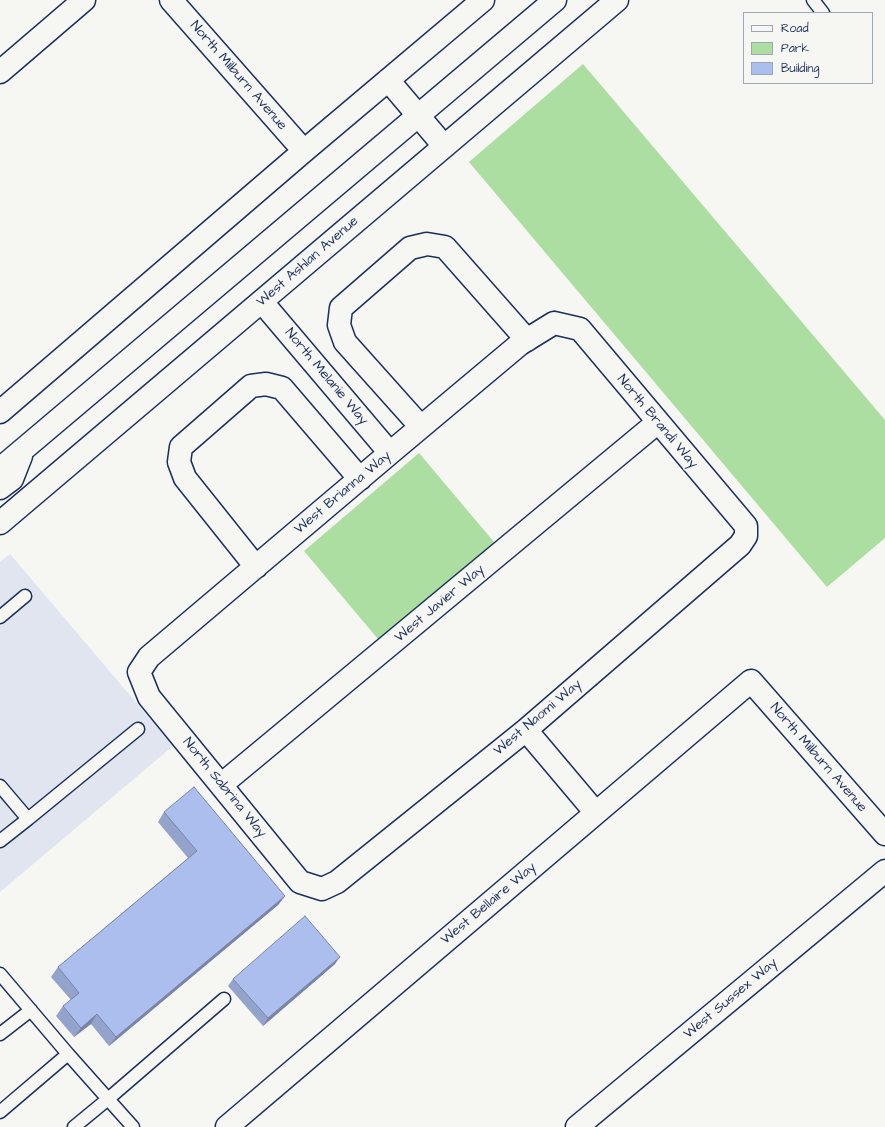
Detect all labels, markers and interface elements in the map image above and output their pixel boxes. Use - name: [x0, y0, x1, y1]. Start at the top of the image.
- legend: [743, 12, 873, 84]
- street label: North Milburn Avenue: [186, 18, 290, 134]
- text: Road: [781, 20, 809, 37]
- text: Park: [781, 40, 809, 57]
- text: Building: [781, 60, 819, 77]
- street label: West Ashlan Avenue: [254, 213, 362, 311]
- street label: North Melanie Way: [281, 325, 371, 429]
- street label: North Brandi Way: [613, 372, 701, 472]
- street label: West Brianna Way: [291, 448, 395, 538]
- street label: West Javier Way: [392, 562, 488, 646]
- street label: West Naomi Way: [491, 676, 585, 760]
- street label: North Milburn Avenue: [766, 700, 870, 816]
- street label: North Sabrina Way: [178, 734, 270, 842]
- street label: West Bellaire Way: [438, 859, 540, 949]
- street label: West Sussex Way: [681, 955, 781, 1043]

